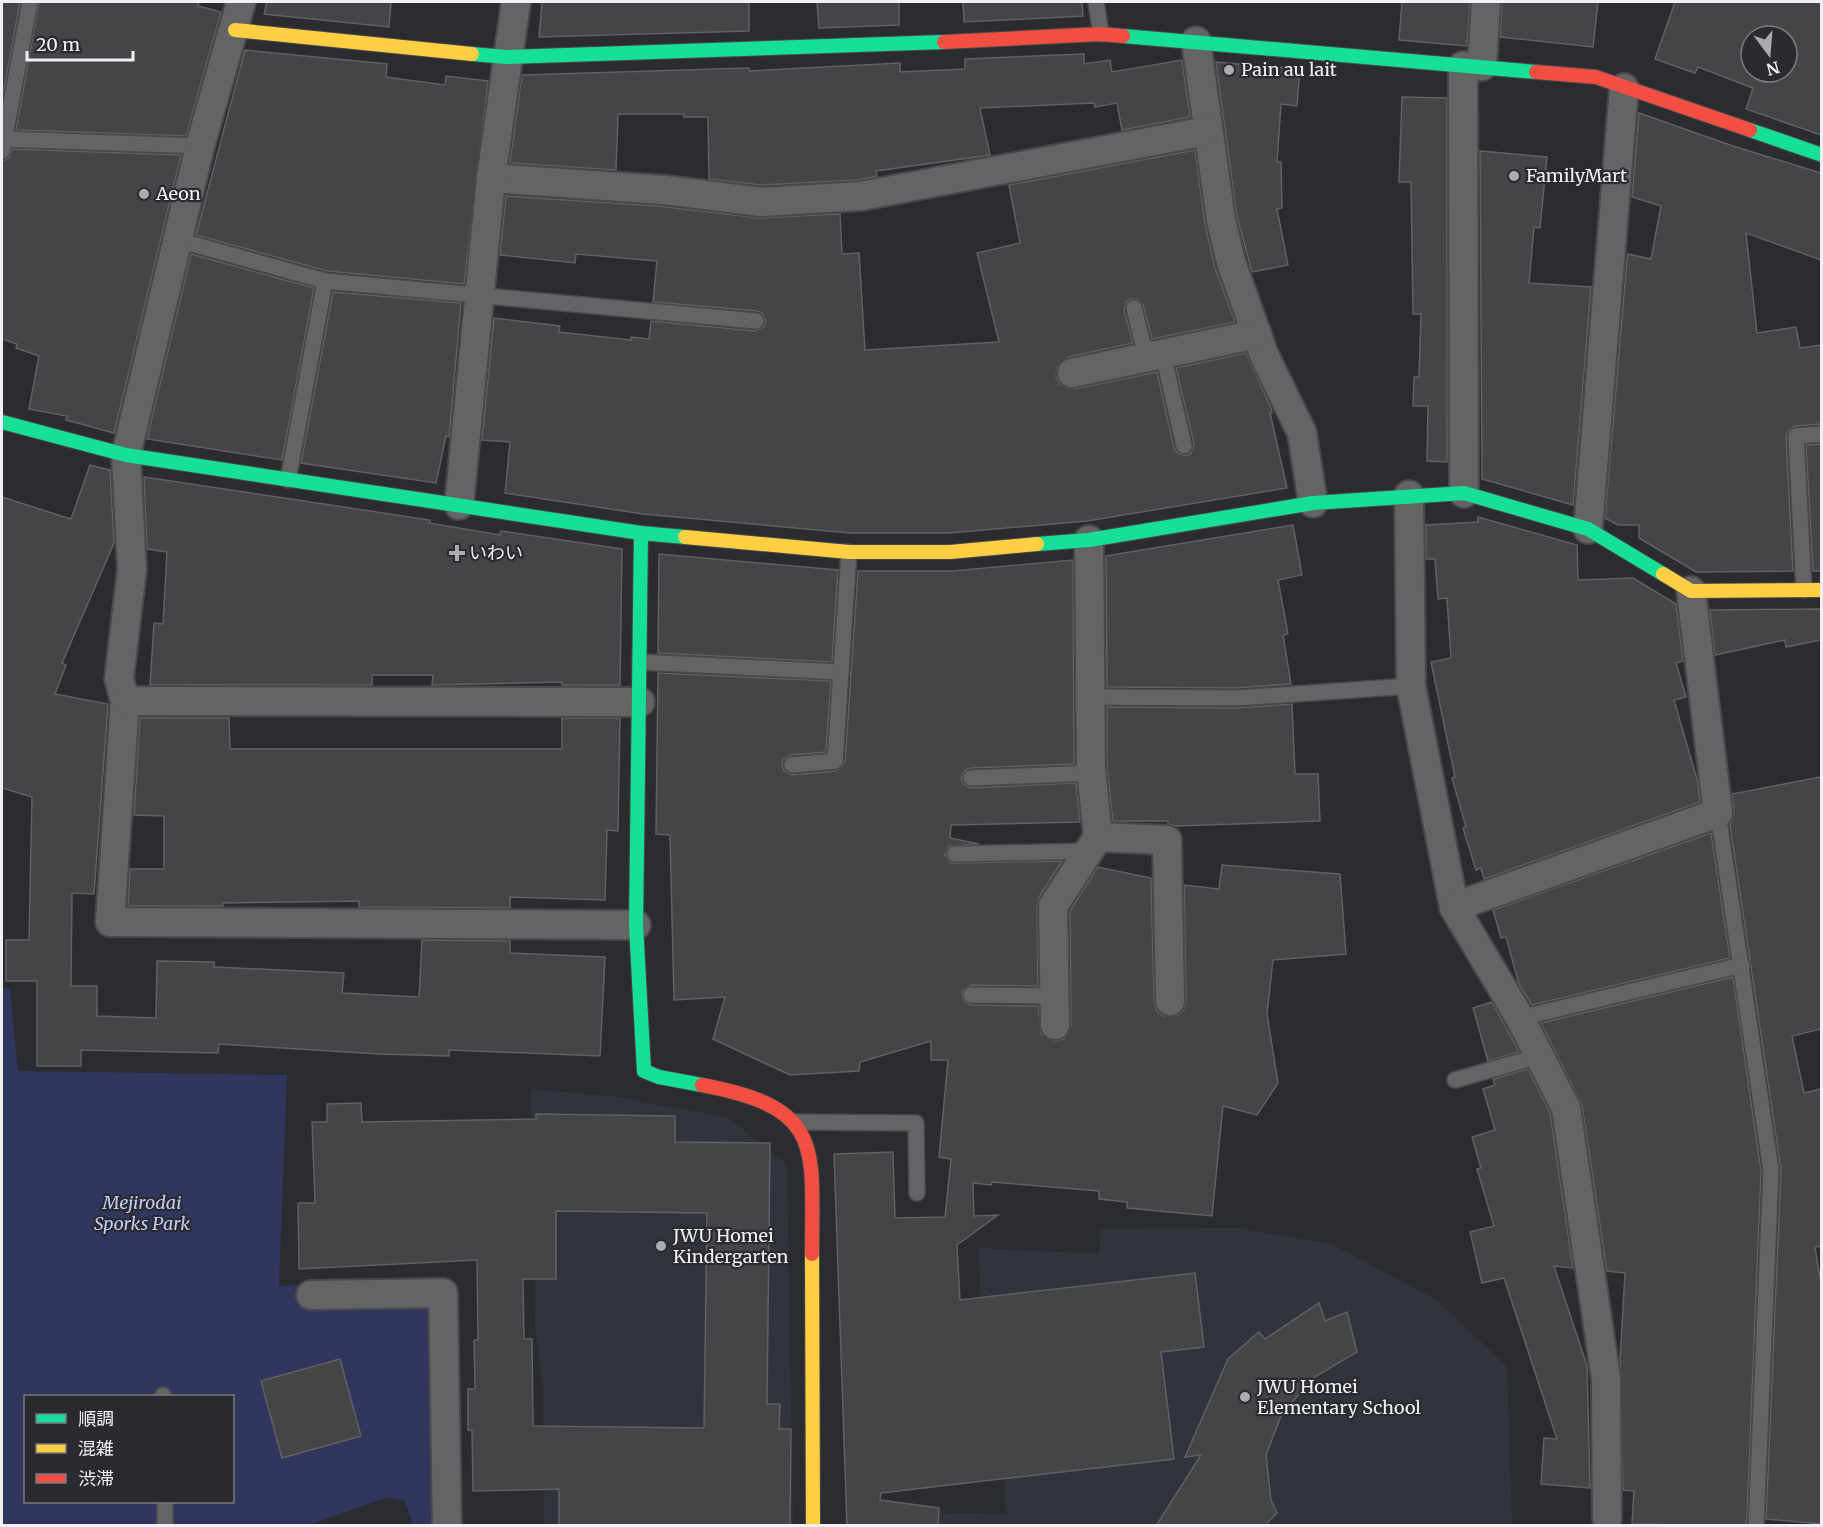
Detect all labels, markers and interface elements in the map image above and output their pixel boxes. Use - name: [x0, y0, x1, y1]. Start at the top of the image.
- scale bar: [27, 24, 134, 62]
- north arrow: [1739, 24, 1799, 84]
- text: 20 m: [36, 33, 80, 56]
- text: N: [1764, 57, 1782, 80]
- place label: Pain au lait: [1241, 58, 1337, 81]
- marker: Pain au lait: [1222, 63, 1236, 77]
- place label: FamilyMart: [1526, 164, 1627, 187]
- marker: FamilyMart: [1507, 169, 1521, 183]
- place label: Aeon: [155, 182, 201, 205]
- marker: Aeon: [137, 187, 151, 201]
- place label: いわい: [469, 541, 523, 564]
- marker: いわい: [450, 546, 464, 560]
- park label: Mejirodai Sporks Park: [94, 1191, 190, 1235]
- place label: JWU Homei Kindergarten: [672, 1224, 789, 1268]
- marker: JWU Homei Kindergarten: [654, 1239, 668, 1253]
- place label: JWU Homei Elementary School: [1256, 1375, 1421, 1419]
- marker: JWU Homei Elementary School: [1238, 1390, 1252, 1404]
- legend: [24, 1395, 234, 1503]
- text: 順調: [78, 1407, 114, 1430]
- text: 混雑: [78, 1437, 114, 1460]
- text: 渋滞: [78, 1467, 114, 1490]

